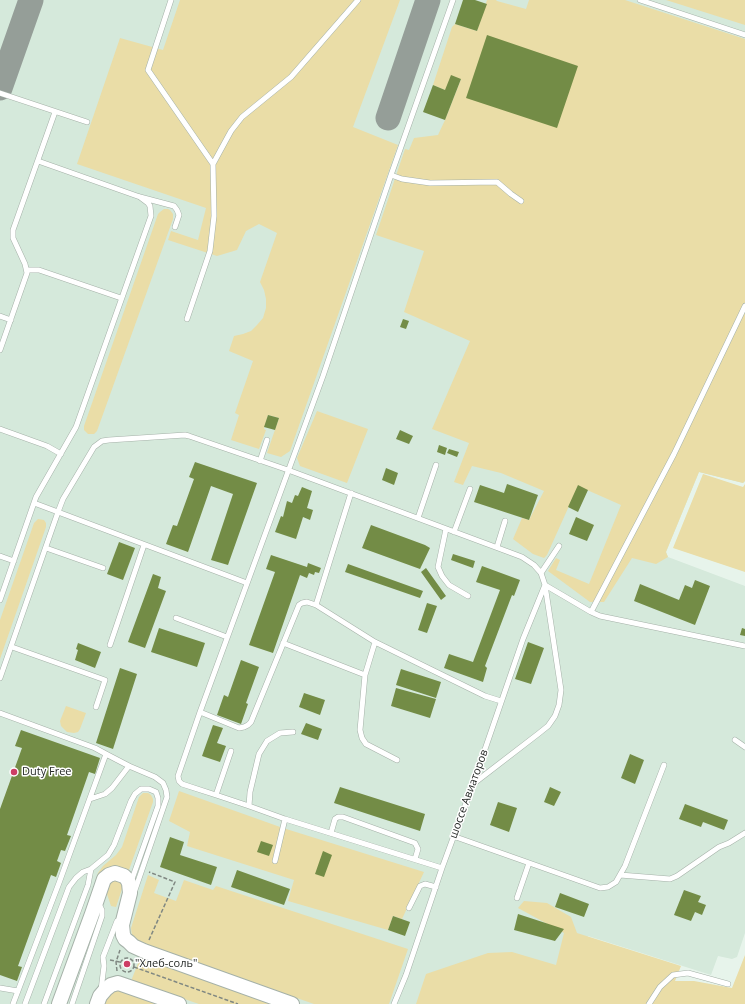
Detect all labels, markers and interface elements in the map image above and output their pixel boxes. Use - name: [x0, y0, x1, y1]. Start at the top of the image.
- street label: шоссе Авиаторов: [447, 748, 491, 840]
- place label: Duty Free: [22, 765, 72, 779]
- marker: Duty Free: [9, 767, 19, 777]
- place label: "Хлеб-соль": [135, 957, 197, 971]
- marker: "Хлеб-соль": [122, 959, 132, 969]

